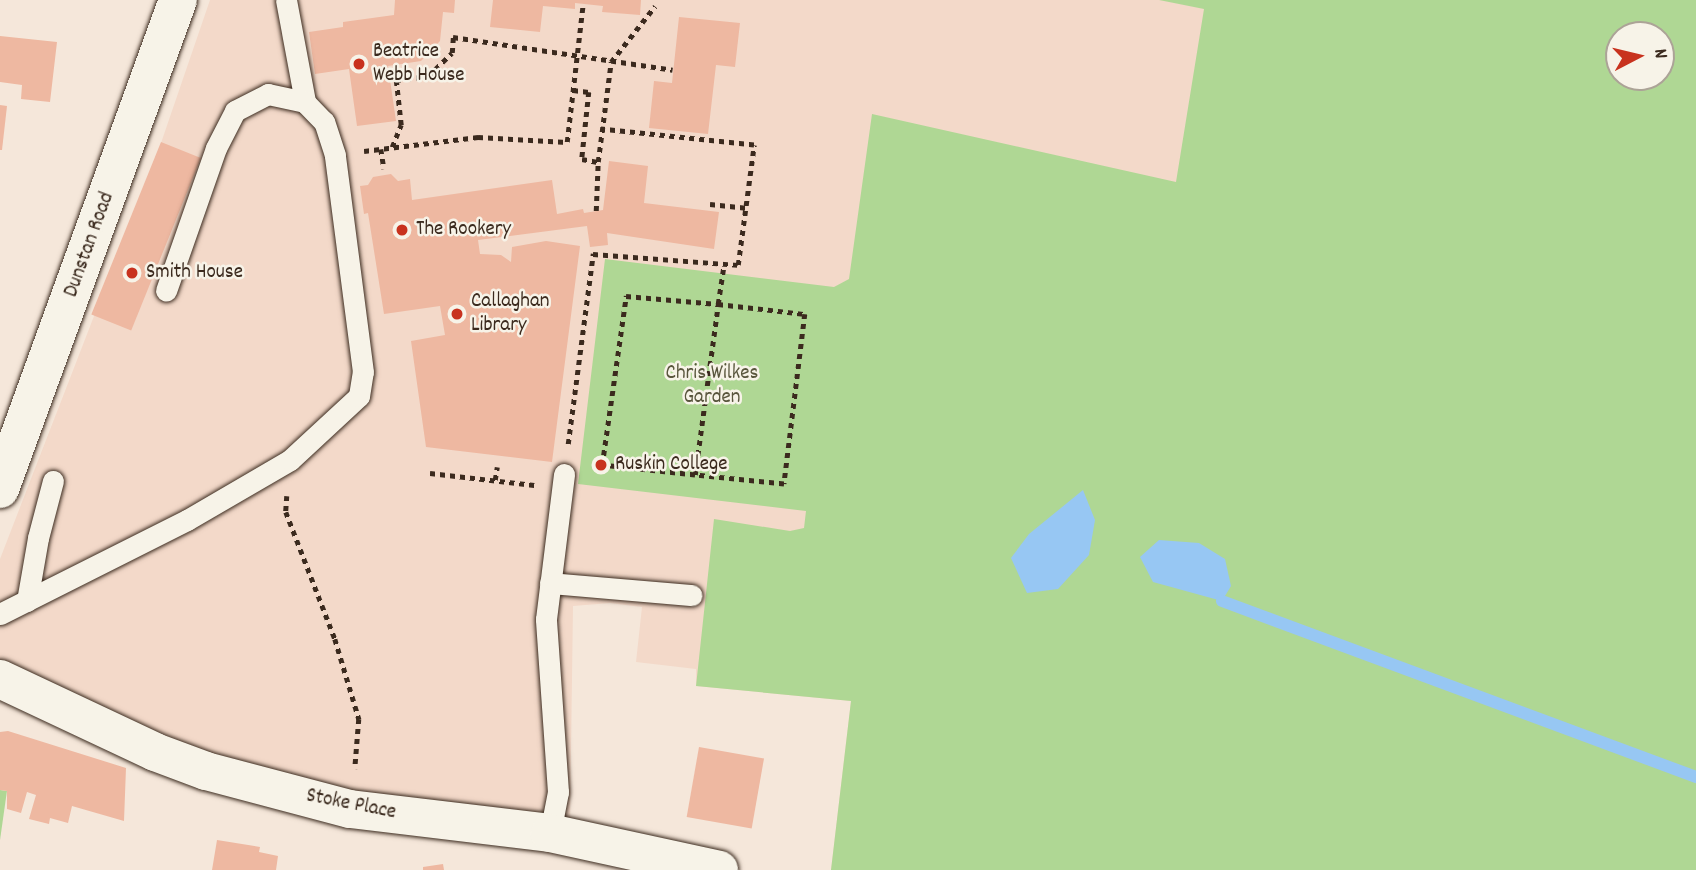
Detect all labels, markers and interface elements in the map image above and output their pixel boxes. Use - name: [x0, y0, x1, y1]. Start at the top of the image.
- north arrow: [1605, 21, 1675, 91]
- place label: Beatrice Webb House: [373, 39, 465, 89]
- text: N: [1645, 47, 1673, 60]
- marker: Beatrice Webb House: [351, 56, 367, 72]
- street label: Dunstan Road: [59, 189, 121, 301]
- place label: The Rookery: [416, 217, 511, 243]
- marker: The Rookery: [394, 222, 410, 238]
- place label: Smith House: [146, 260, 243, 286]
- marker: Smith House: [124, 265, 140, 281]
- place label: Callaghan Library: [471, 289, 549, 339]
- marker: Callaghan Library: [449, 306, 465, 322]
- park label: Chris Wilkes Garden: [666, 361, 758, 411]
- place label: Ruskin College: [615, 452, 727, 478]
- marker: Ruskin College: [593, 457, 609, 473]
- street label: Stoke Place: [304, 784, 398, 826]

